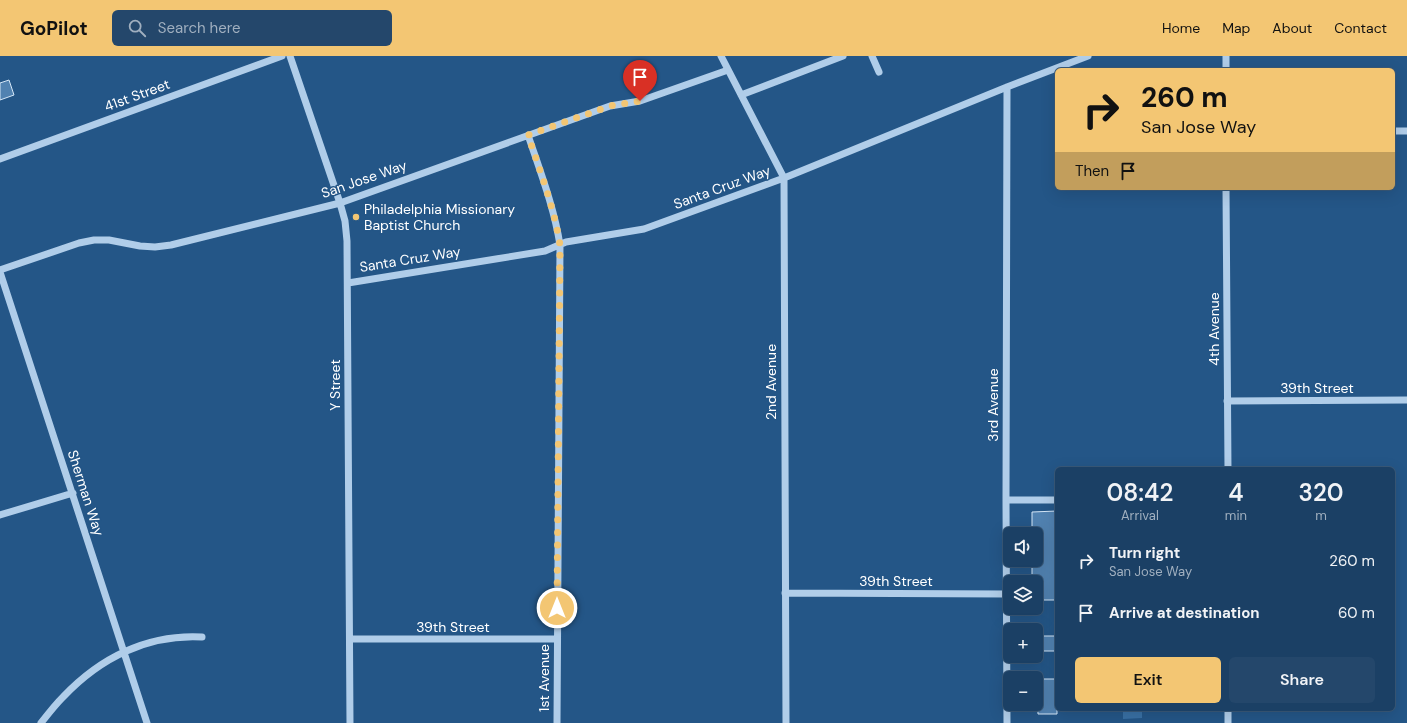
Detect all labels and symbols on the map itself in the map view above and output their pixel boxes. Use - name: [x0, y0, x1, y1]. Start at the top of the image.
- pin: [623, 60, 657, 101]
- street label: 41st Street: [102, 75, 172, 115]
- street label: San Jose Way: [319, 156, 409, 202]
- street label: Santa Cruz Way: [671, 161, 773, 213]
- place label: Philadelphia Missionary Baptist Church: [364, 200, 515, 234]
- marker: Philadelphia Missionary Baptist Church: [351, 212, 361, 222]
- street label: Santa Cruz Way: [358, 242, 462, 276]
- street label: 4th Avenue: [1205, 292, 1223, 366]
- street label: 2nd Avenue: [762, 344, 780, 420]
- street label: Y Street: [326, 359, 344, 411]
- street label: 3rd Avenue: [984, 368, 1002, 442]
- street label: 39th Street: [1280, 379, 1354, 397]
- street label: Sherman Way: [64, 448, 108, 538]
- street label: 39th Street: [859, 572, 933, 590]
- position arrow: [536, 587, 578, 629]
- street label: 39th Street: [416, 618, 490, 636]
- street label: 1st Avenue: [535, 644, 553, 712]

